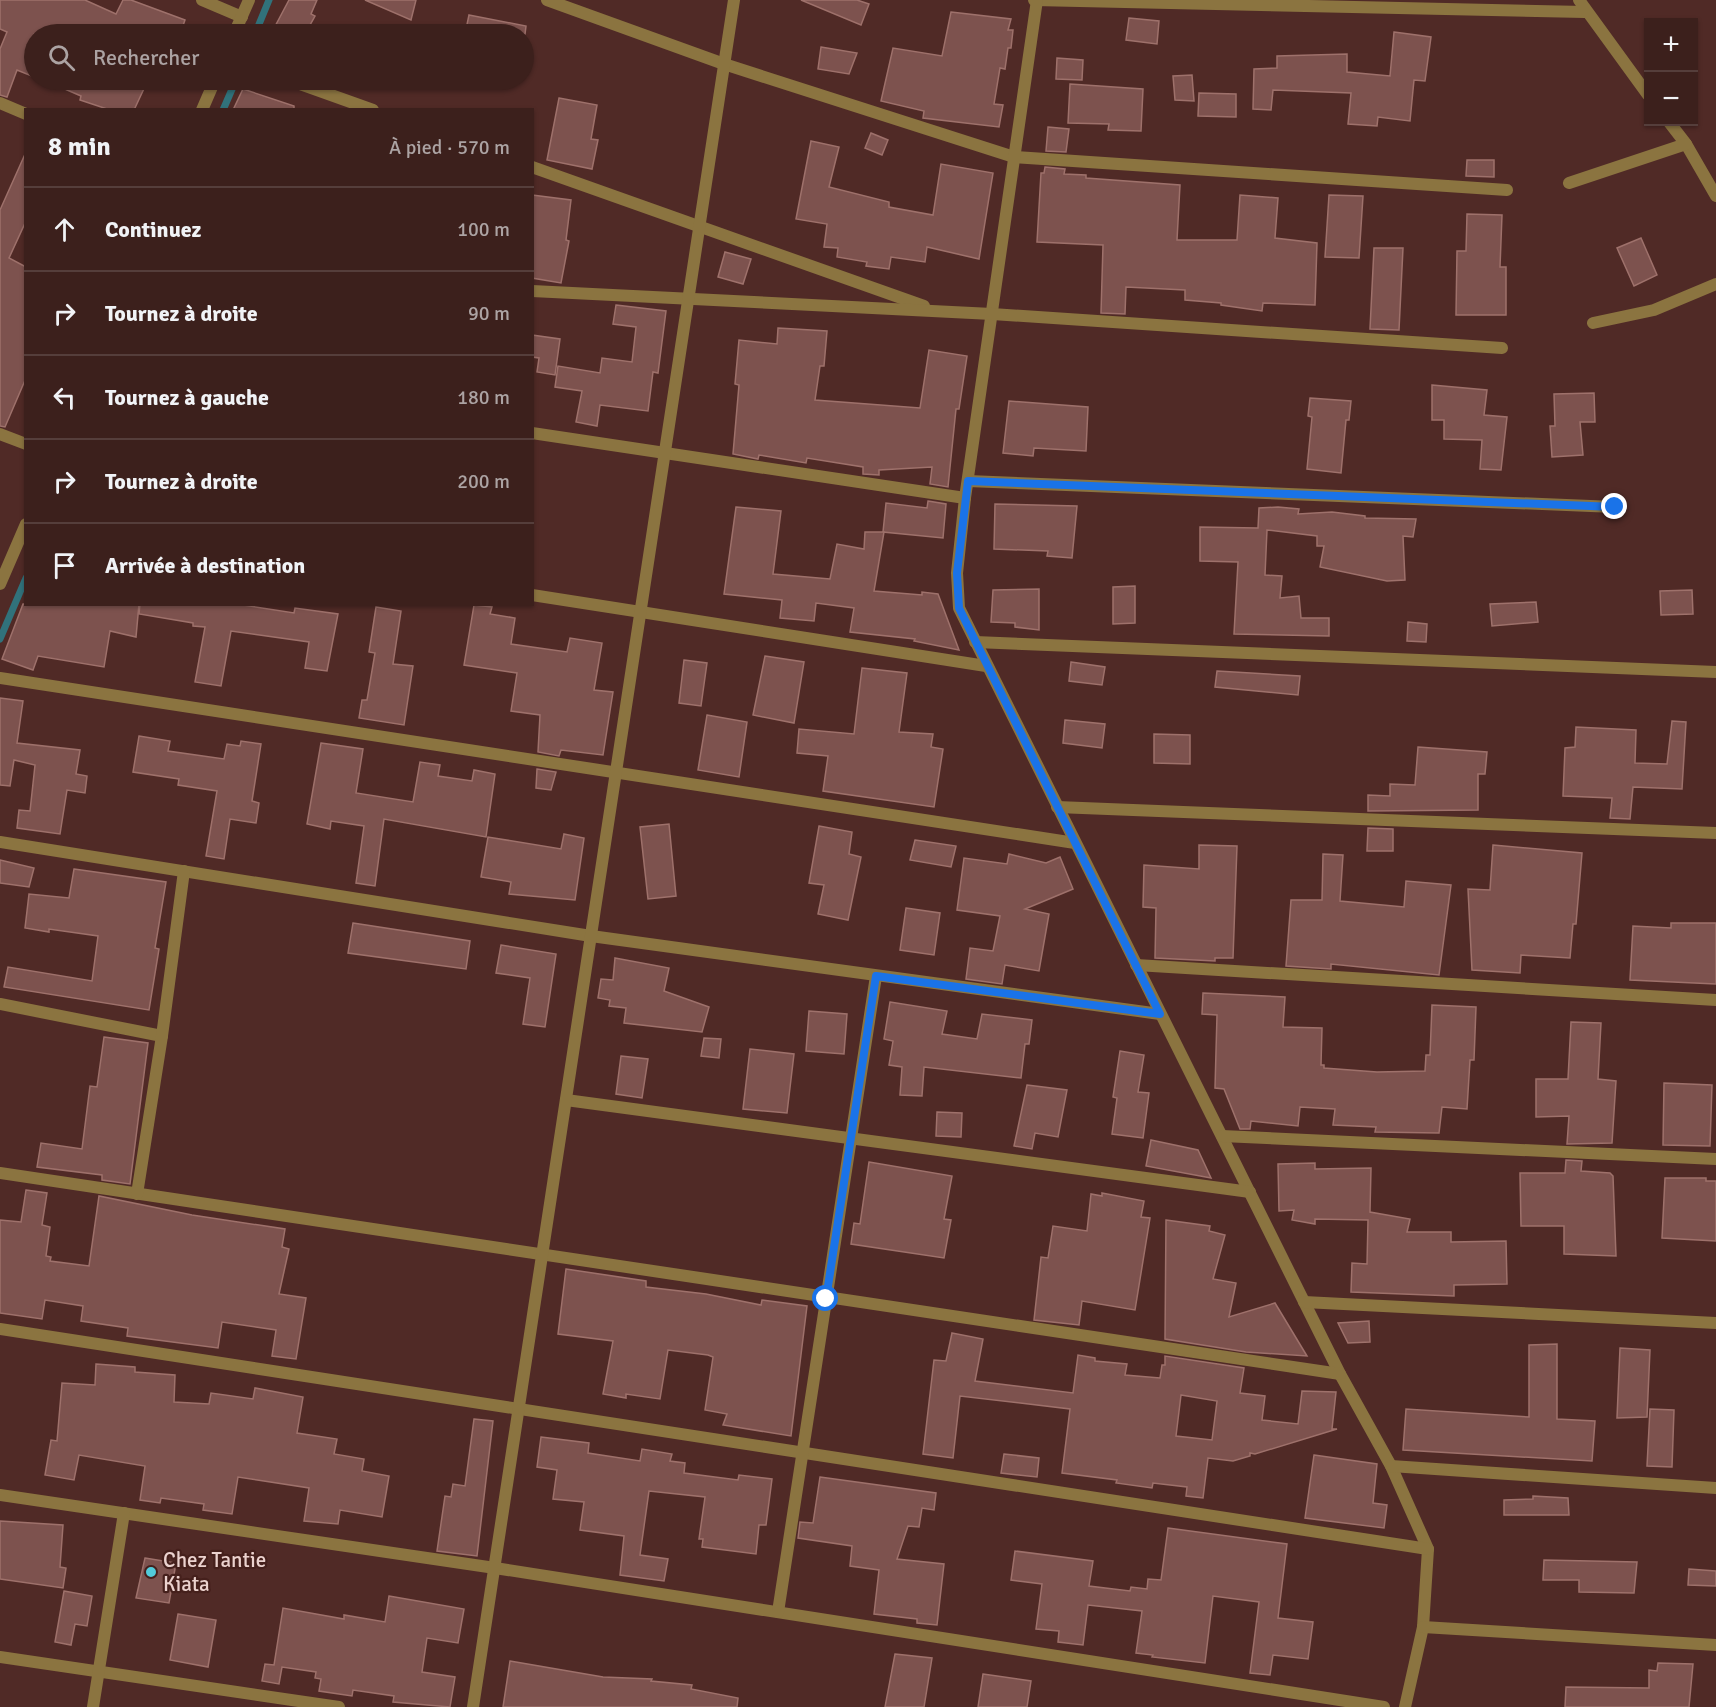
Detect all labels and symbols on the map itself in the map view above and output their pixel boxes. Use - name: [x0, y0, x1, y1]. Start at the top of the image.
- route end: [1601, 493, 1627, 519]
- route start: [812, 1285, 838, 1311]
- place label: Chez Tantie Kiata: [163, 1547, 266, 1597]
- marker: Chez Tantie Kiata: [144, 1565, 158, 1579]

